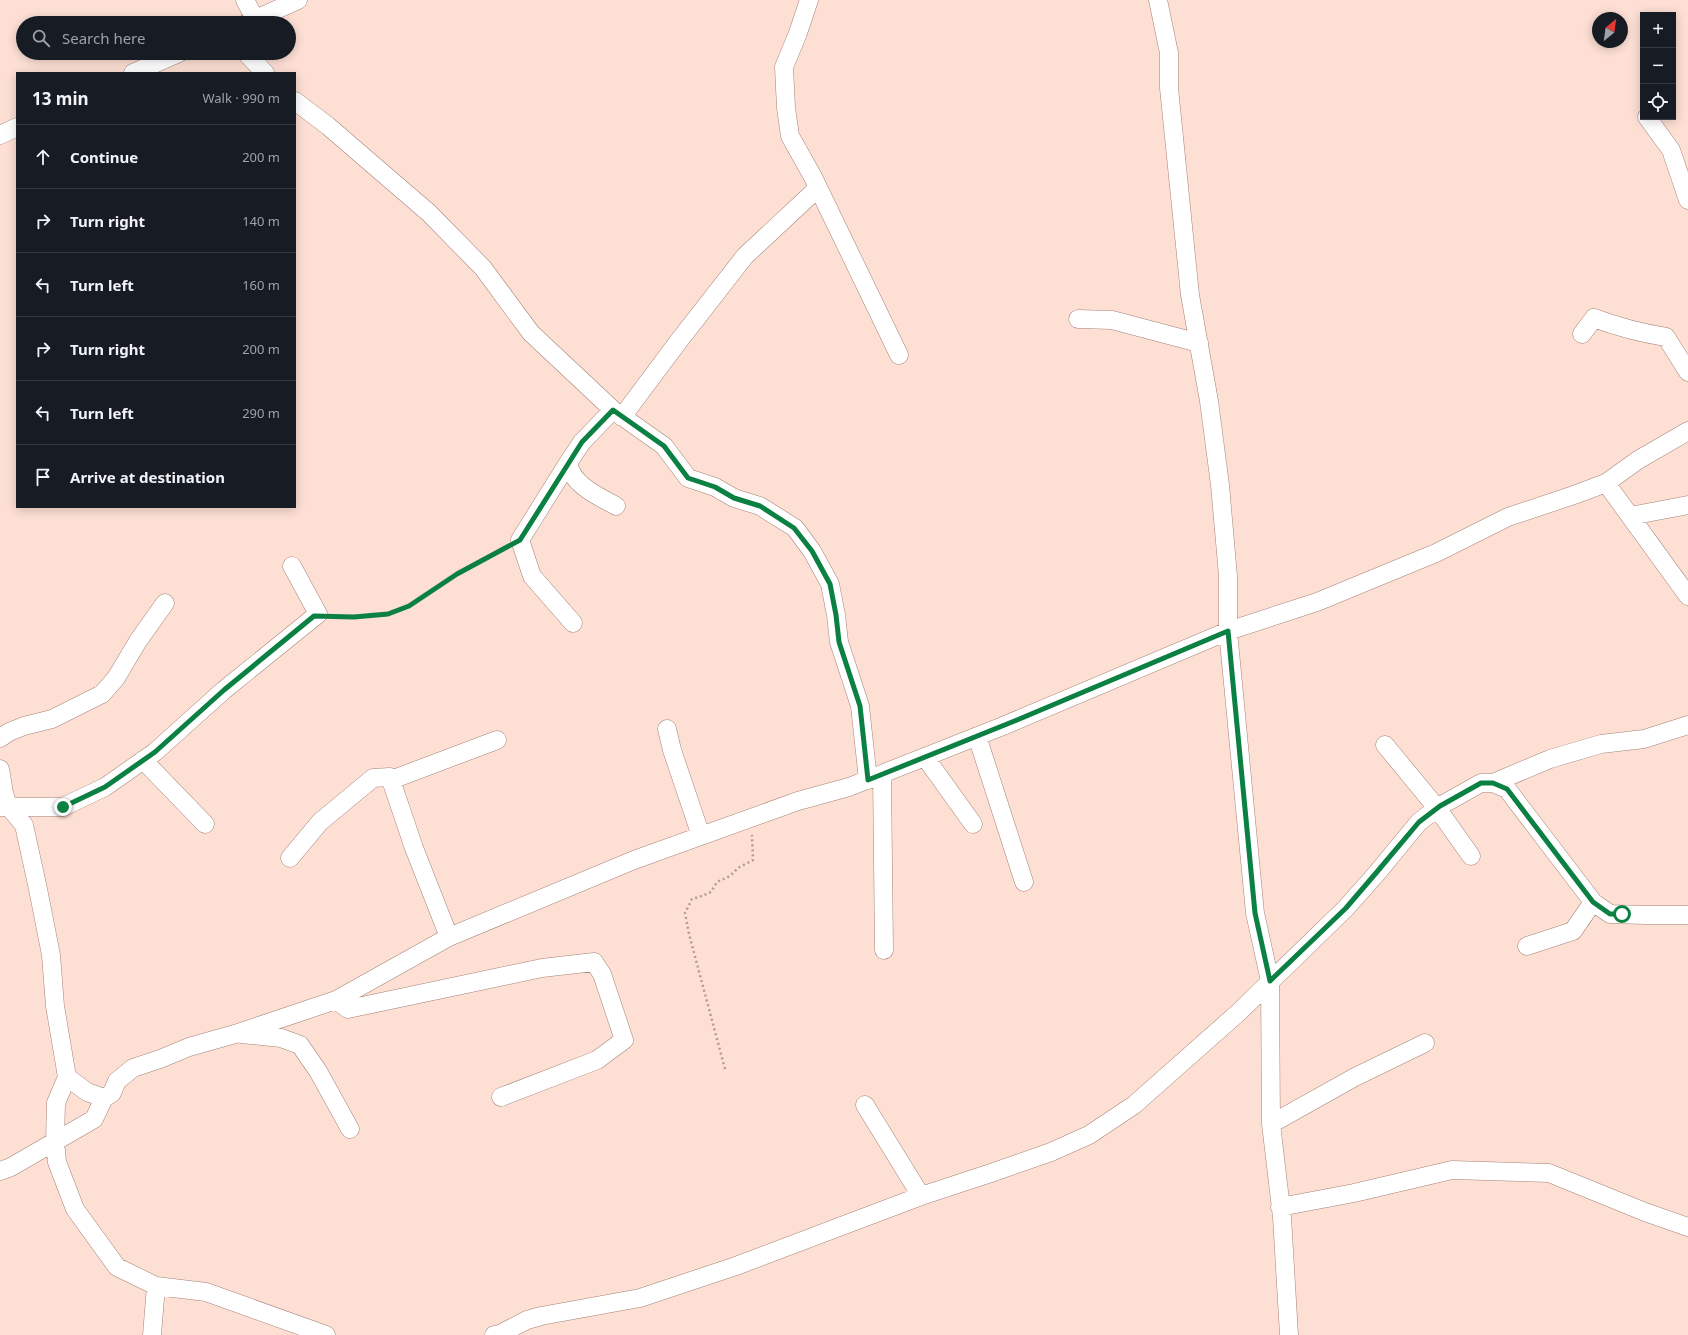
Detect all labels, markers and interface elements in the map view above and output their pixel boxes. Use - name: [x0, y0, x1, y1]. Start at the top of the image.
- north arrow: [1592, 12, 1628, 48]
- map controls: [1640, 12, 1676, 120]
- button: +: [1640, 12, 1676, 48]
- search box: [16, 16, 296, 60]
- icon: search: [30, 27, 52, 49]
- text: Search here: [62, 28, 145, 48]
- button: −: [1640, 48, 1676, 84]
- button: locate: [1640, 84, 1676, 120]
- text: 13 min: [32, 87, 89, 110]
- text: Walk · 990 m: [202, 89, 280, 107]
- icon: ahead: [32, 146, 54, 168]
- text: Continue: [70, 147, 138, 167]
- text: 200 m: [242, 148, 280, 166]
- icon: right: [32, 210, 54, 232]
- text: Turn right: [70, 211, 145, 231]
- text: 140 m: [242, 212, 280, 230]
- icon: left: [32, 274, 54, 296]
- text: Turn left: [70, 275, 134, 295]
- text: 160 m: [242, 276, 280, 294]
- icon: right: [32, 338, 54, 360]
- text: Turn right: [70, 339, 145, 359]
- text: 200 m: [242, 340, 280, 358]
- icon: left: [32, 402, 54, 424]
- text: Turn left: [70, 403, 134, 423]
- text: 290 m: [242, 404, 280, 422]
- icon: arrive: [32, 466, 54, 488]
- text: Arrive at destination: [70, 467, 225, 487]
- route end: [54, 798, 72, 816]
- route start: [1613, 905, 1631, 923]

